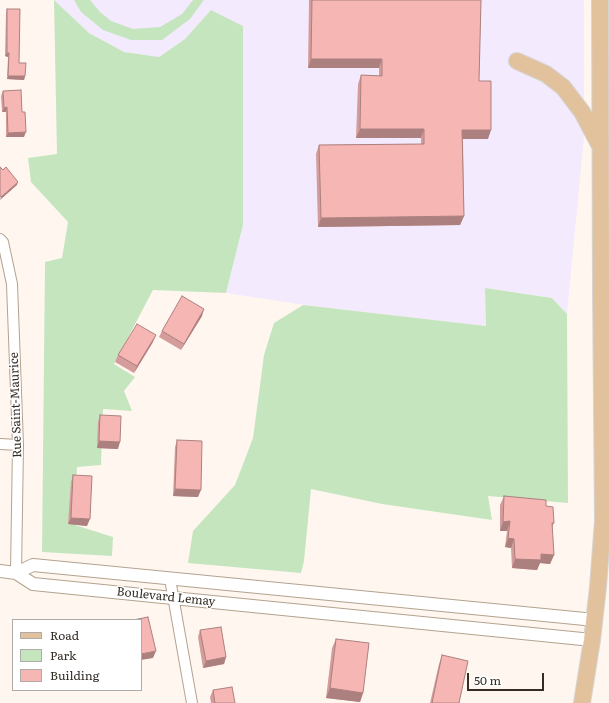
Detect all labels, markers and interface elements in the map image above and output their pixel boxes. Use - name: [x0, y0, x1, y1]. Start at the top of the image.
- street label: Rue Saint-Maurice: [7, 352, 25, 458]
- street label: Boulevard Lemay: [116, 585, 216, 609]
- legend: [12, 619, 142, 691]
- text: Road: [50, 626, 79, 644]
- text: Park: [50, 646, 76, 664]
- scale bar: [469, 665, 546, 691]
- text: Building: [50, 666, 99, 684]
- text: 50 m: [474, 671, 501, 689]

